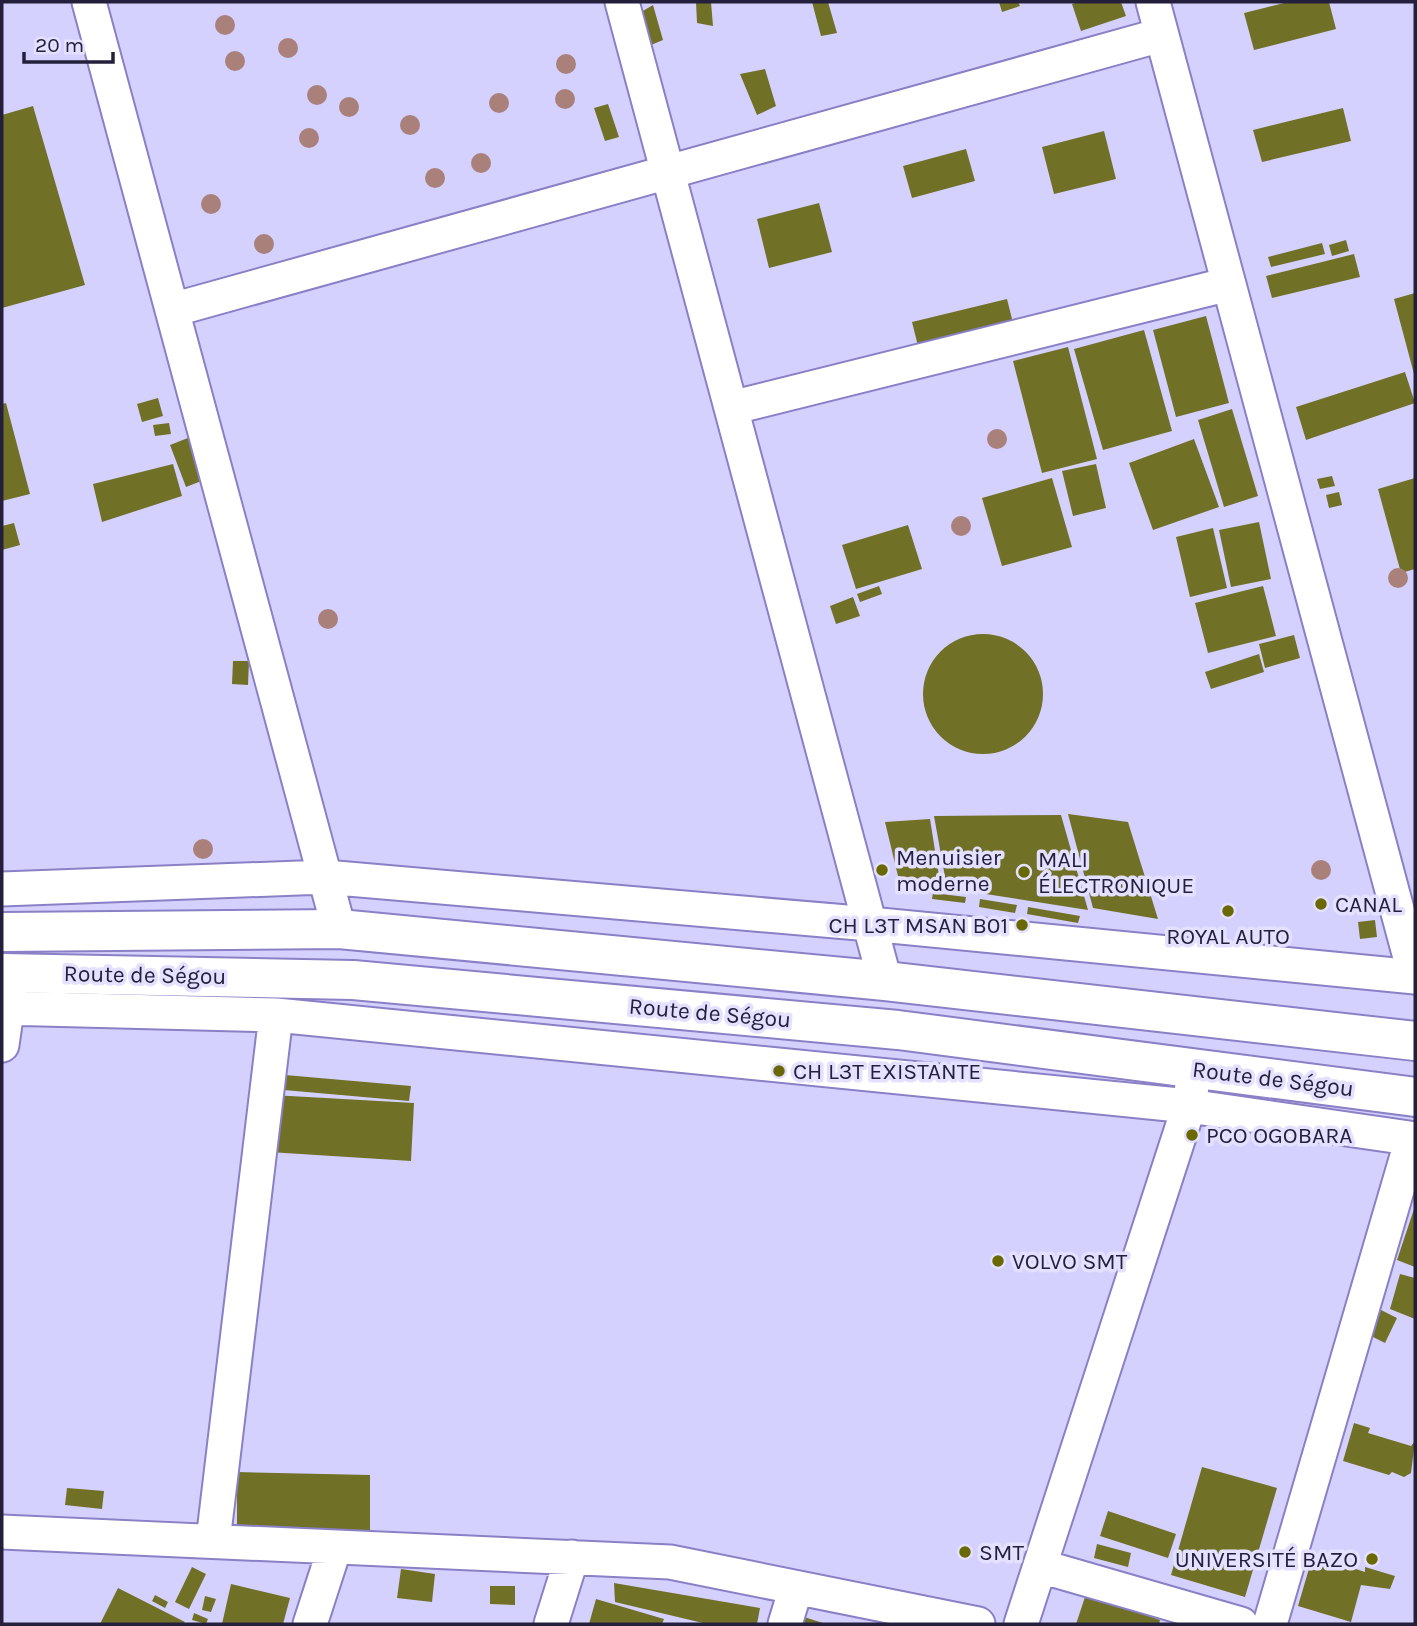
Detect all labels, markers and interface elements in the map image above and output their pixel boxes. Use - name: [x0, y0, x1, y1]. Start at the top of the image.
- scale bar: [24, 21, 114, 65]
- text: 20 m: [35, 33, 84, 57]
- place label: Menuisier moderne: [896, 844, 1002, 897]
- place label: MALI ÉLECTRONIQUE: [1038, 846, 1194, 899]
- marker: Menuisier moderne: [874, 862, 890, 878]
- marker: MALI ÉLECTRONIQUE: [1016, 864, 1032, 880]
- place label: CANAL: [1335, 891, 1402, 918]
- marker: CANAL: [1313, 896, 1329, 912]
- marker: ROYAL AUTO: [1220, 903, 1236, 919]
- place label: CH L3T MSAN B01: [828, 912, 1008, 939]
- marker: CH L3T MSAN B01: [1014, 917, 1030, 933]
- place label: ROYAL AUTO: [1166, 923, 1290, 950]
- street label: Route de Ségou: [63, 960, 227, 990]
- street label: Route de Ségou: [628, 992, 792, 1034]
- street label: Route de Ségou: [1191, 1056, 1355, 1102]
- place label: CH L3T EXISTANTE: [793, 1058, 981, 1085]
- marker: CH L3T EXISTANTE: [771, 1063, 787, 1079]
- place label: PCO OGOBARA: [1206, 1122, 1352, 1149]
- marker: PCO OGOBARA: [1184, 1127, 1200, 1143]
- place label: VOLVO SMT: [1012, 1248, 1128, 1275]
- marker: VOLVO SMT: [990, 1253, 1006, 1269]
- place label: SMT: [979, 1539, 1024, 1566]
- marker: SMT: [957, 1544, 973, 1560]
- place label: UNIVERSITÉ BAZO: [1175, 1546, 1358, 1573]
- marker: UNIVERSITÉ BAZO: [1364, 1551, 1380, 1567]

